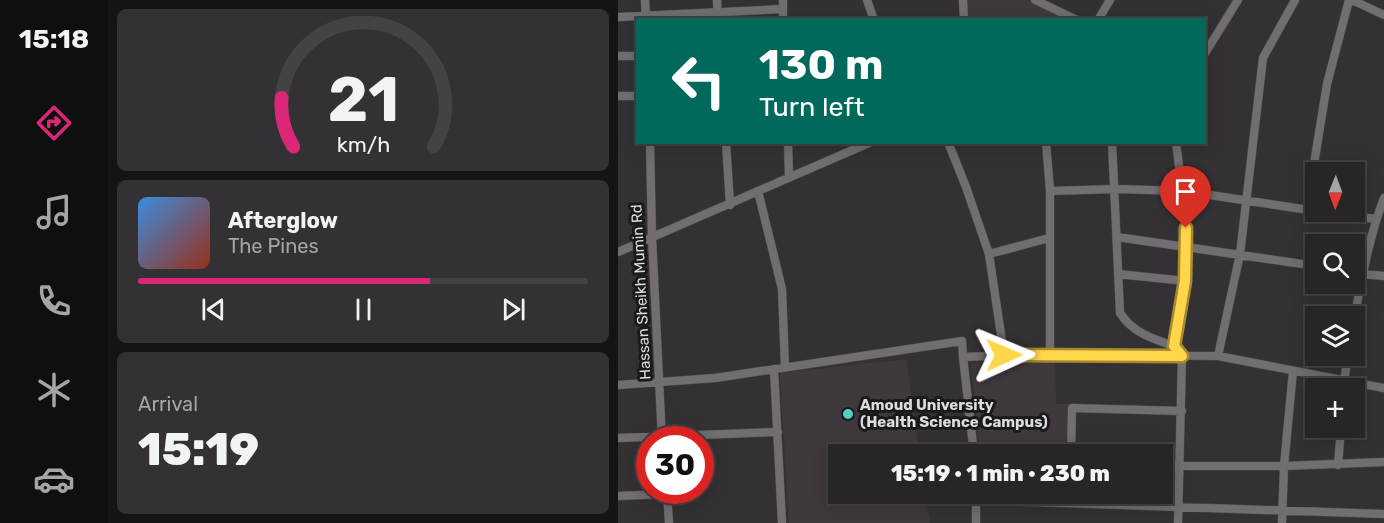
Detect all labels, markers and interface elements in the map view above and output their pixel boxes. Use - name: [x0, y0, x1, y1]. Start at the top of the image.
- text: 15:18: [19, 23, 89, 55]
- text: 130 m: [759, 40, 884, 90]
- icon: left: [660, 42, 738, 120]
- text: 21: [327, 63, 399, 137]
- text: Turn left: [759, 91, 864, 123]
- icon: directions: [33, 102, 75, 144]
- text: km/h: [336, 133, 390, 158]
- north arrow: [1305, 162, 1365, 222]
- map controls: [1305, 162, 1365, 438]
- pin: [1160, 166, 1211, 228]
- icon: arrive: [1169, 175, 1202, 208]
- icon: music: [33, 191, 75, 233]
- street label: Hassan Sheikh Mumin Rd: [627, 204, 655, 380]
- text: Afterglow: [228, 207, 338, 234]
- text: The Pines: [228, 234, 319, 258]
- button: search: [1305, 234, 1365, 294]
- icon: phone: [33, 280, 75, 322]
- icon: previous: [197, 293, 230, 326]
- icon: pause: [347, 293, 380, 326]
- icon: next: [497, 293, 530, 326]
- button: layers: [1305, 306, 1365, 366]
- position arrow: [972, 323, 1036, 387]
- icon: climate: [33, 369, 75, 411]
- button: +: [1305, 378, 1365, 438]
- text: Arrival: [138, 392, 198, 416]
- place label: Amoud University (Health Science Campus): [860, 396, 1048, 431]
- marker: Amoud University (Health Science Campus): [841, 407, 855, 421]
- text: 15:19: [138, 423, 259, 476]
- speed limit sign: 30: [636, 426, 714, 504]
- icon: car: [33, 458, 75, 500]
- text: 15:19 · 1 min · 230 m: [891, 460, 1110, 487]

